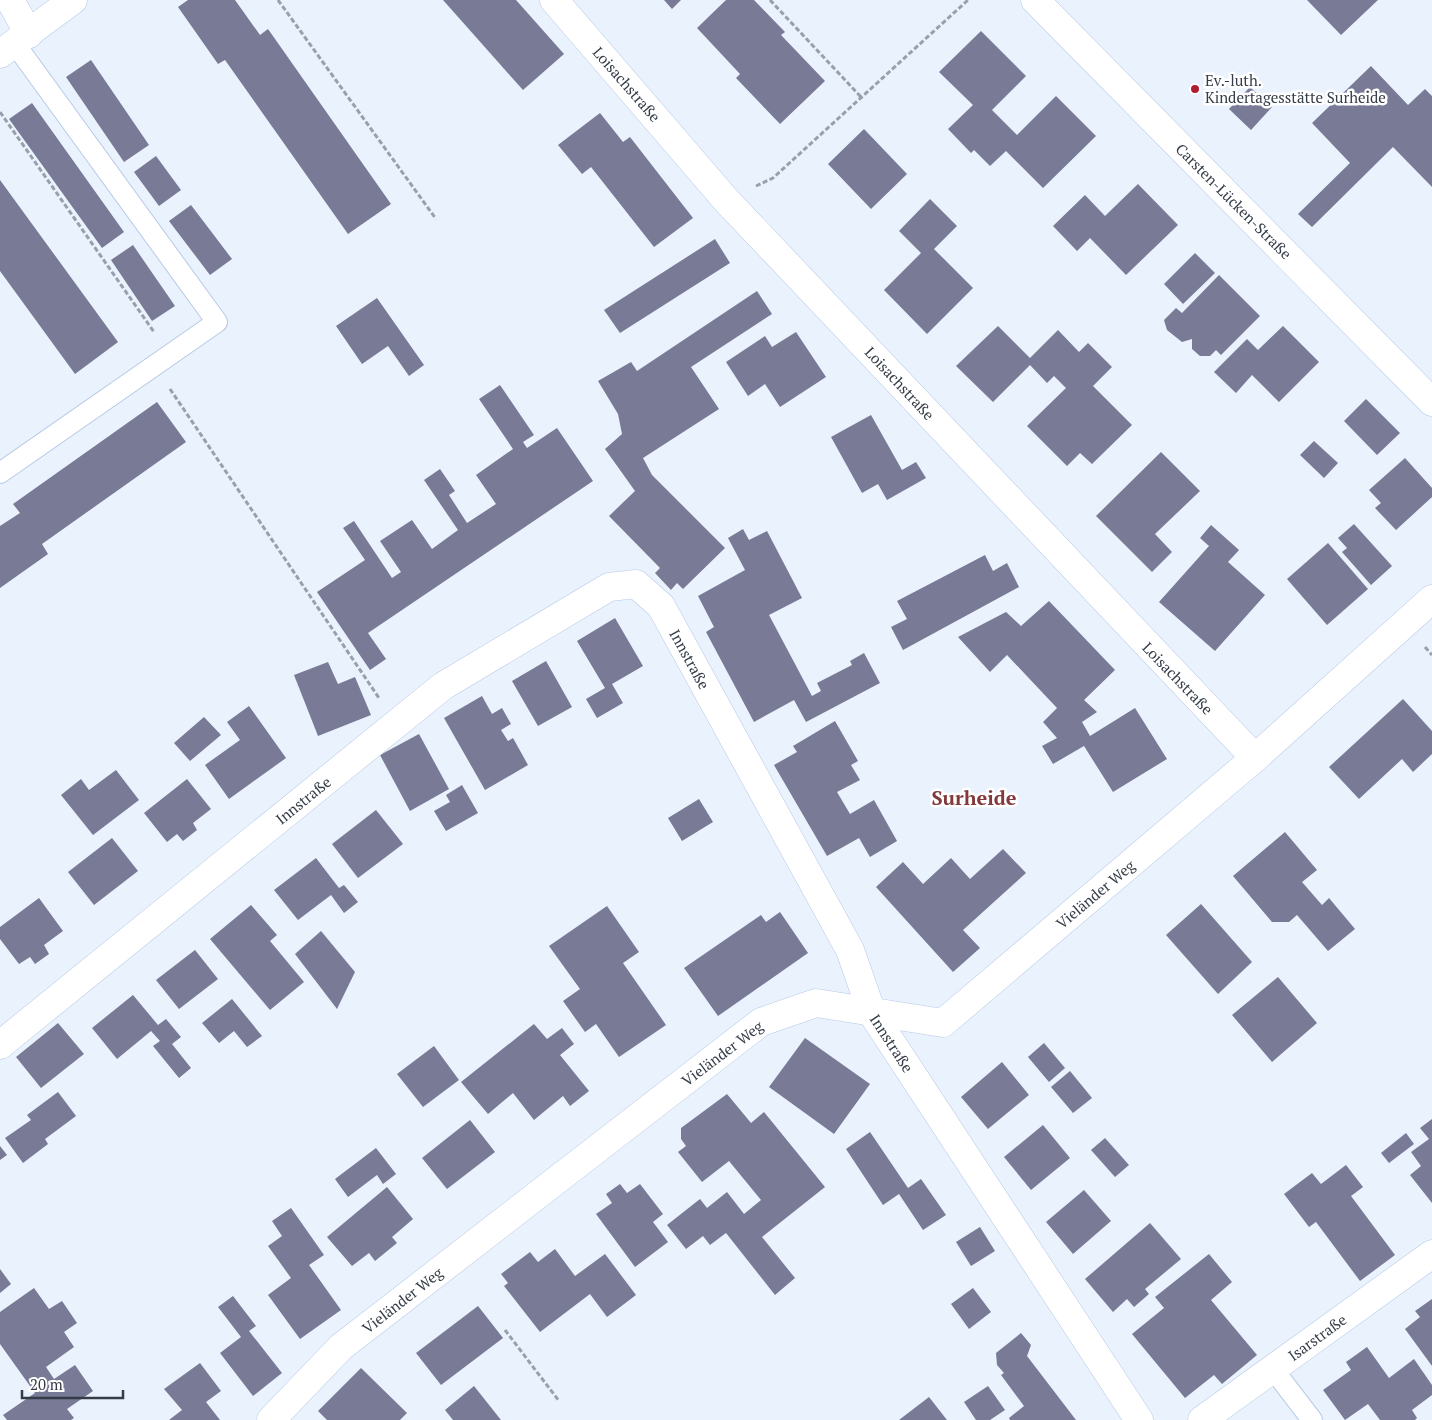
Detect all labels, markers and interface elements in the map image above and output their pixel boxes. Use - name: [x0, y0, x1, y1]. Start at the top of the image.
- street label: Loisachstraße: [589, 42, 665, 126]
- place label: Ev.-luth. Kindertagesstätte Surheide: [1205, 70, 1386, 107]
- marker: Ev.-luth. Kindertagesstätte Surheide: [1189, 83, 1201, 95]
- street label: Carsten-Lücken-Straße: [1172, 139, 1296, 263]
- street label: Loisachstraße: [861, 342, 939, 424]
- street label: Innstraße: [665, 625, 715, 693]
- street label: Loisachstraße: [1138, 637, 1218, 719]
- street label: Innstraße: [271, 772, 335, 828]
- district label: Surheide: [931, 784, 1017, 811]
- street label: Vieländer Weg: [1051, 854, 1139, 933]
- street label: Innstraße: [866, 1010, 918, 1076]
- street label: Vieländer Weg: [677, 1015, 768, 1090]
- street label: Vieländer Weg: [358, 1262, 447, 1338]
- street label: Isarstraße: [1284, 1309, 1350, 1365]
- scale bar: [22, 1368, 124, 1400]
- text: 20 m: [30, 1374, 63, 1394]

